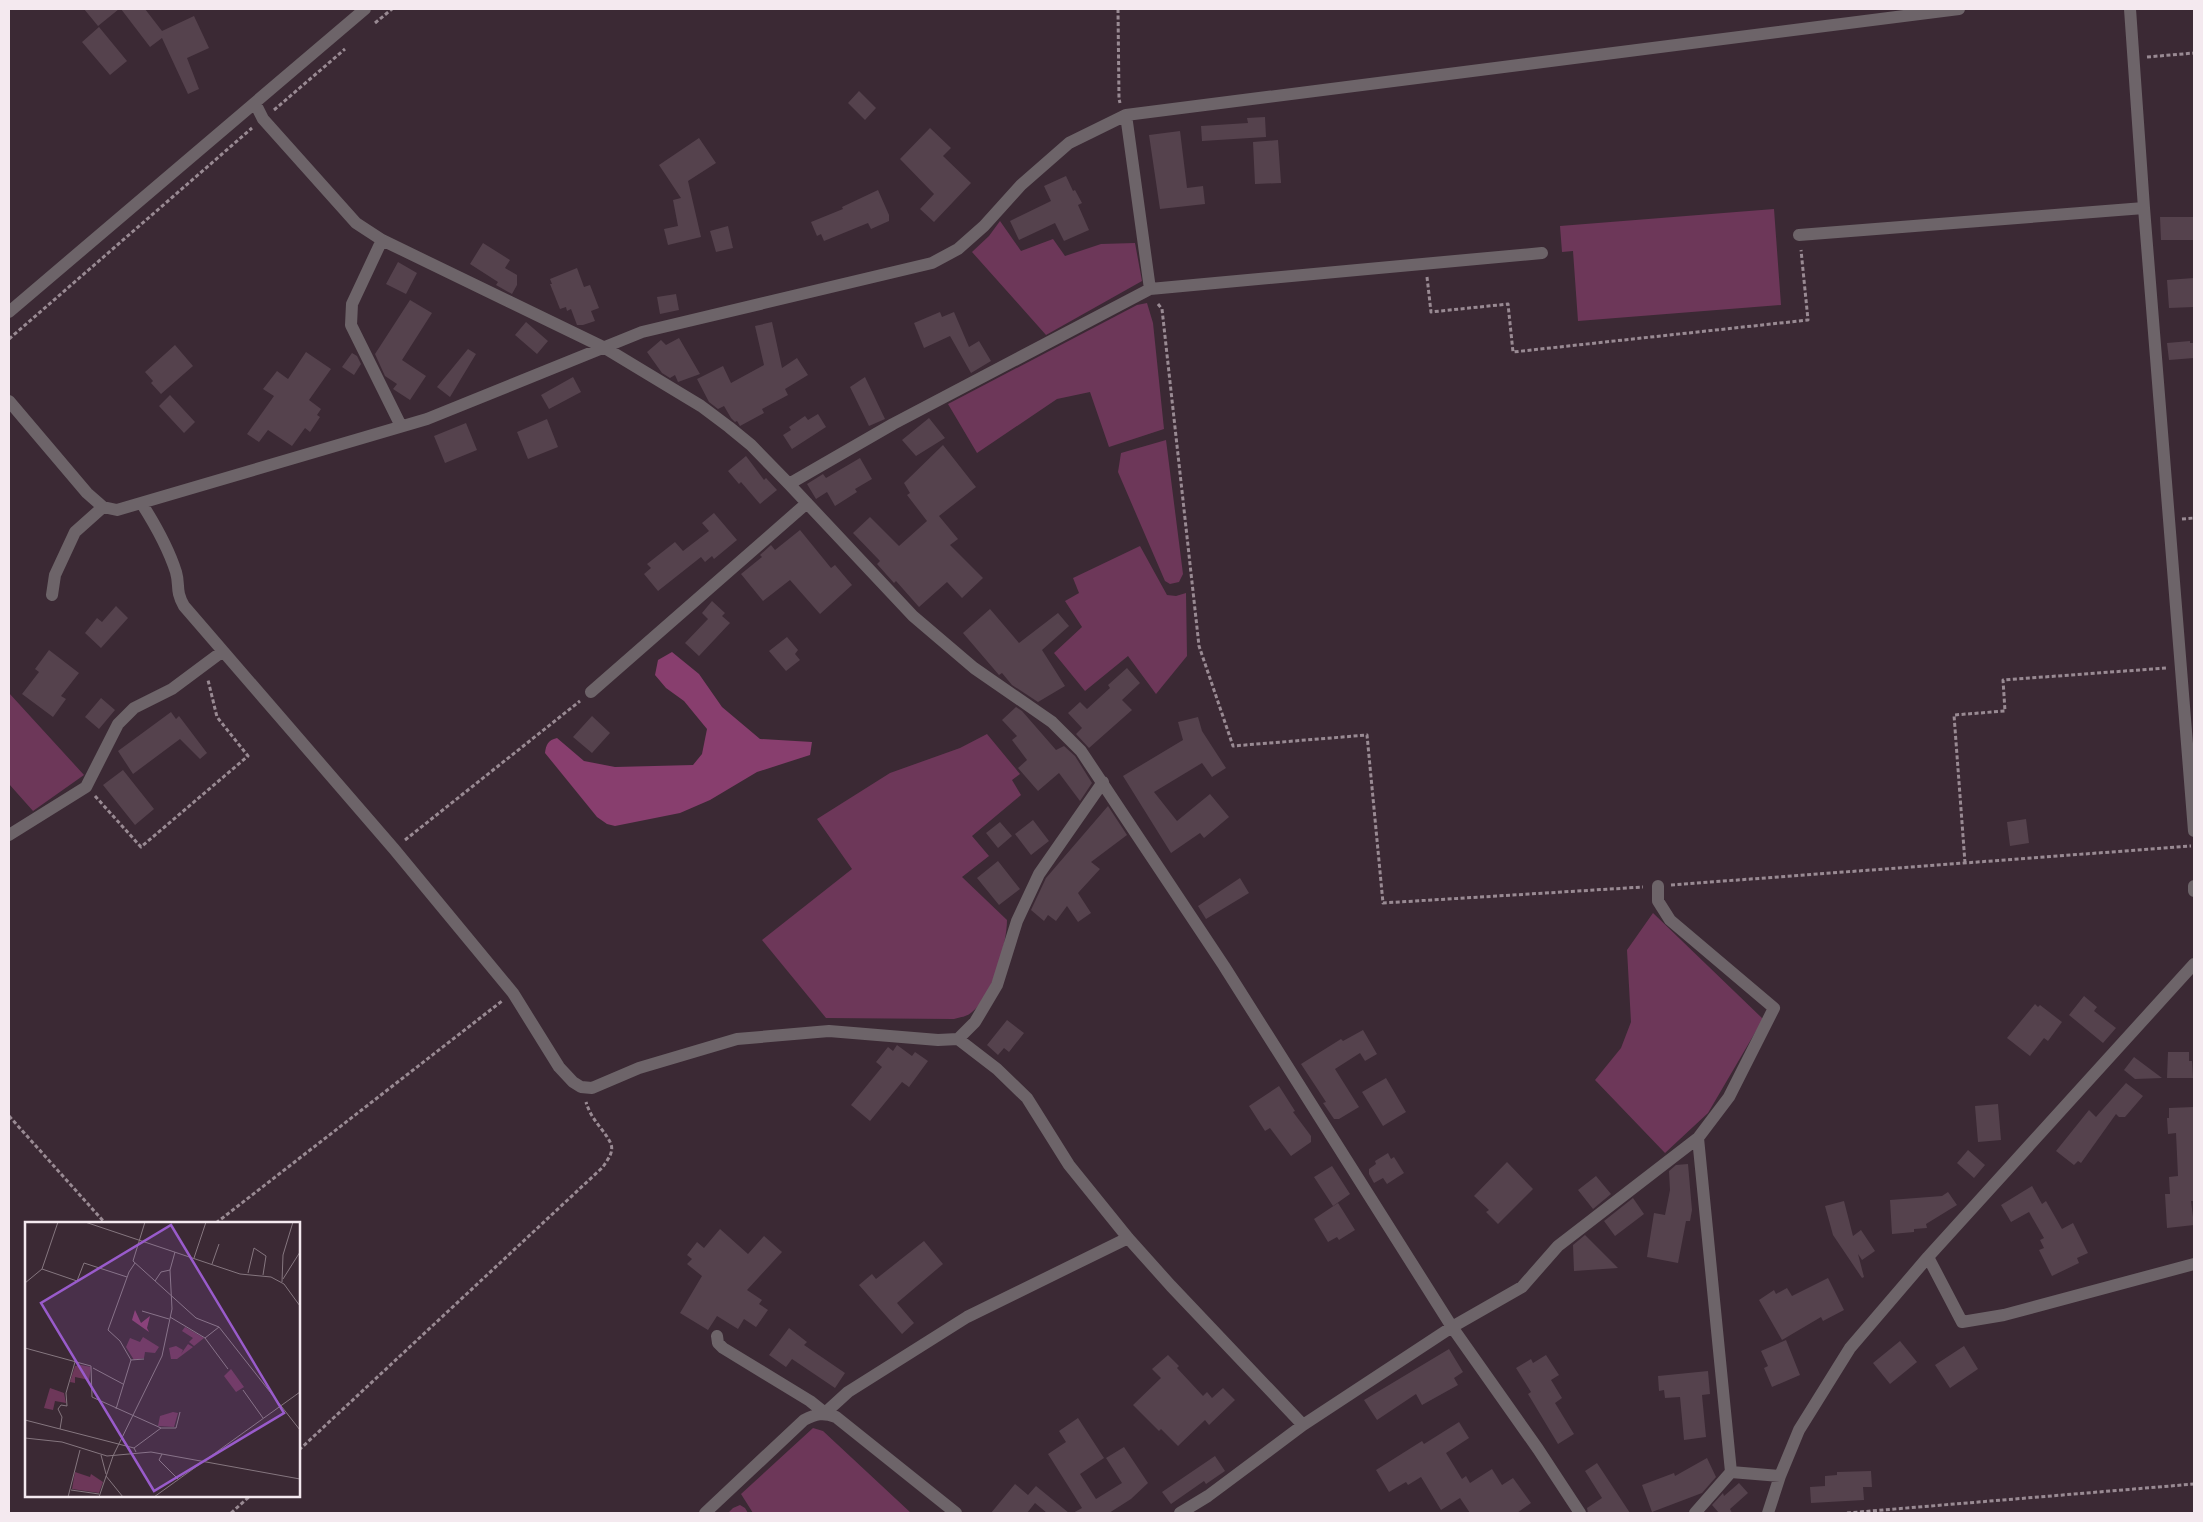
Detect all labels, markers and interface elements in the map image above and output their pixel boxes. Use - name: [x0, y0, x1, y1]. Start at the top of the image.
- inset map: [25, 1222, 300, 1497]

